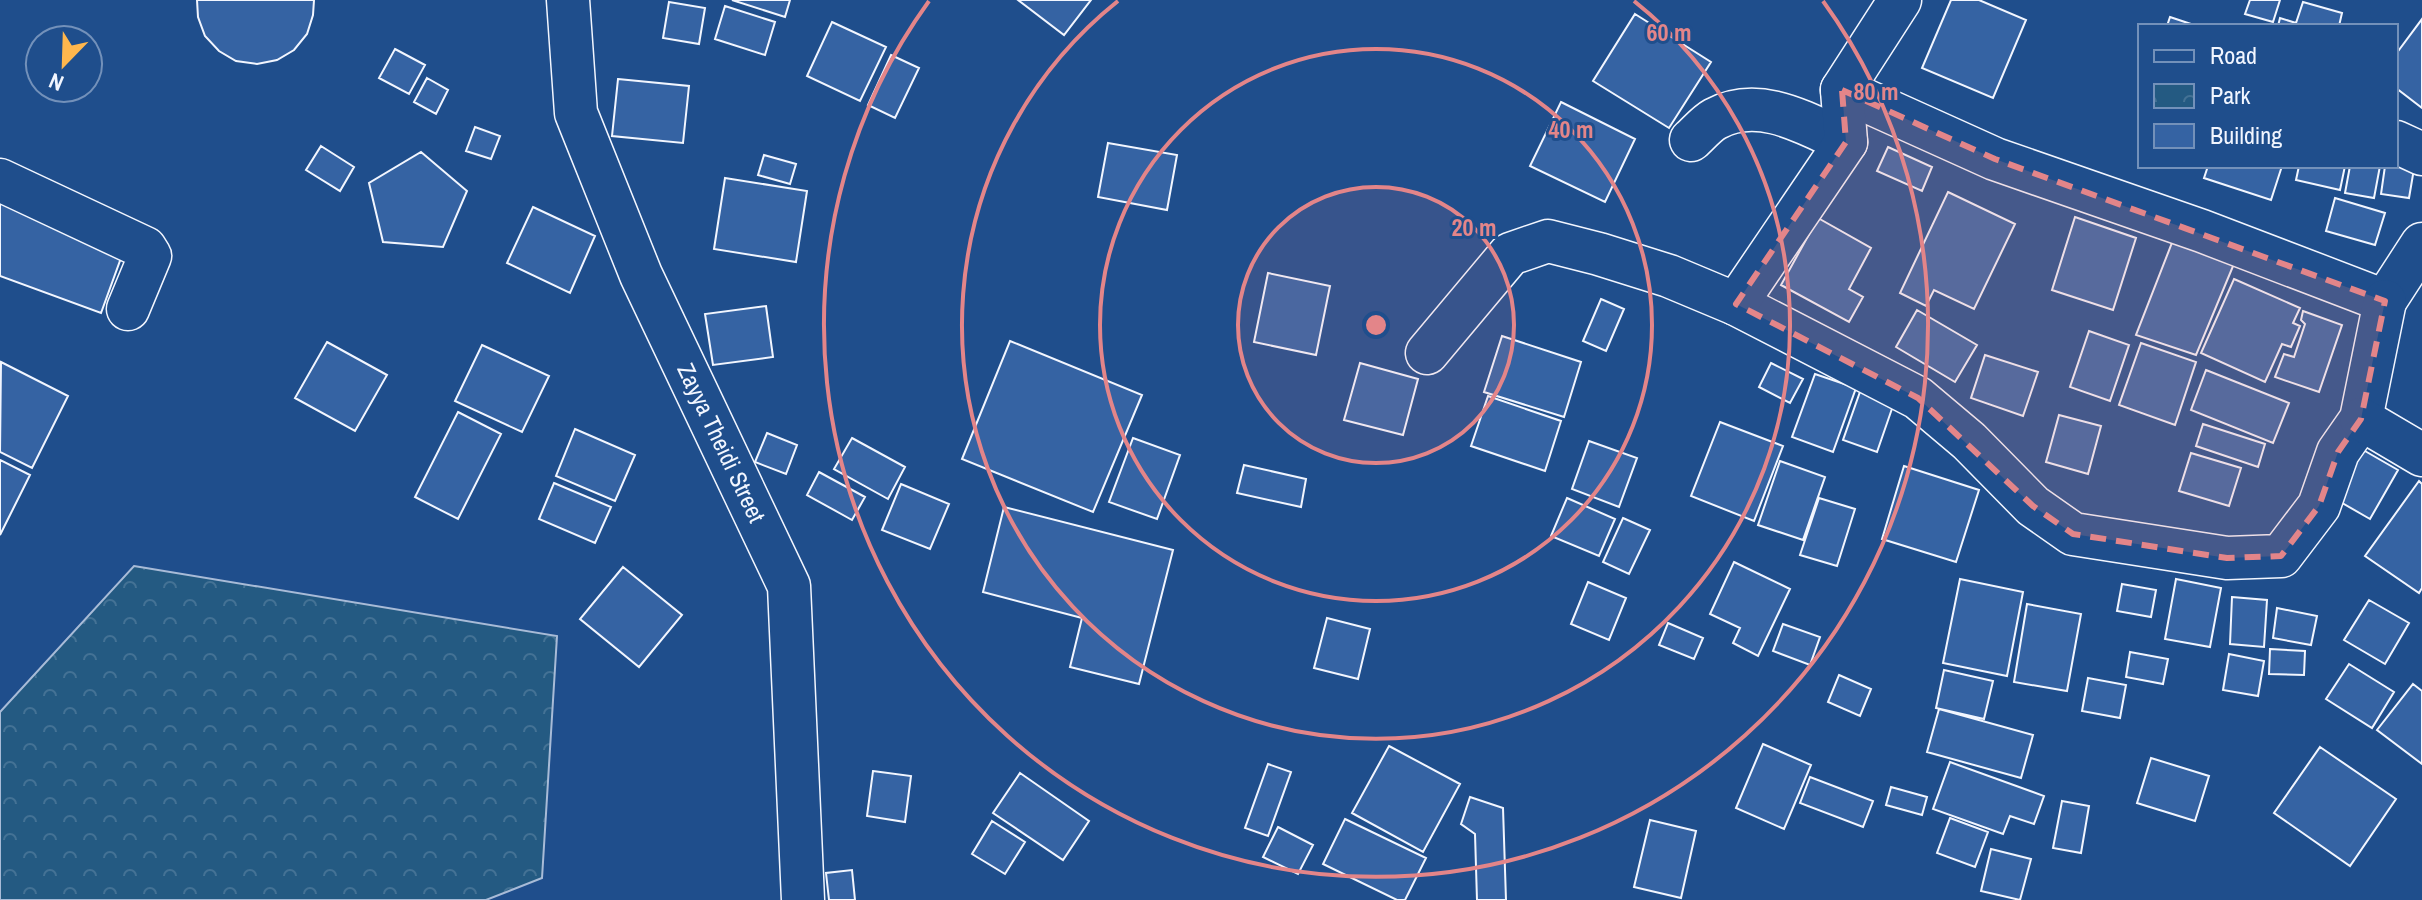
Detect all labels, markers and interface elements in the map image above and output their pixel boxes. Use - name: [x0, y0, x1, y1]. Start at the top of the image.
- text: 60 m: [1647, 16, 1691, 48]
- north arrow: [24, 24, 104, 104]
- legend: [2138, 24, 2398, 168]
- text: Road: [2210, 39, 2257, 71]
- text: N: [44, 66, 68, 99]
- text: 80 m: [1854, 75, 1898, 107]
- text: Park: [2210, 79, 2251, 111]
- text: 40 m: [1549, 113, 1593, 145]
- text: Building: [2210, 119, 2282, 151]
- text: 20 m: [1452, 211, 1496, 243]
- centre of rings: [1362, 311, 1390, 339]
- street label: Zayya Theidi Street: [670, 358, 774, 528]

